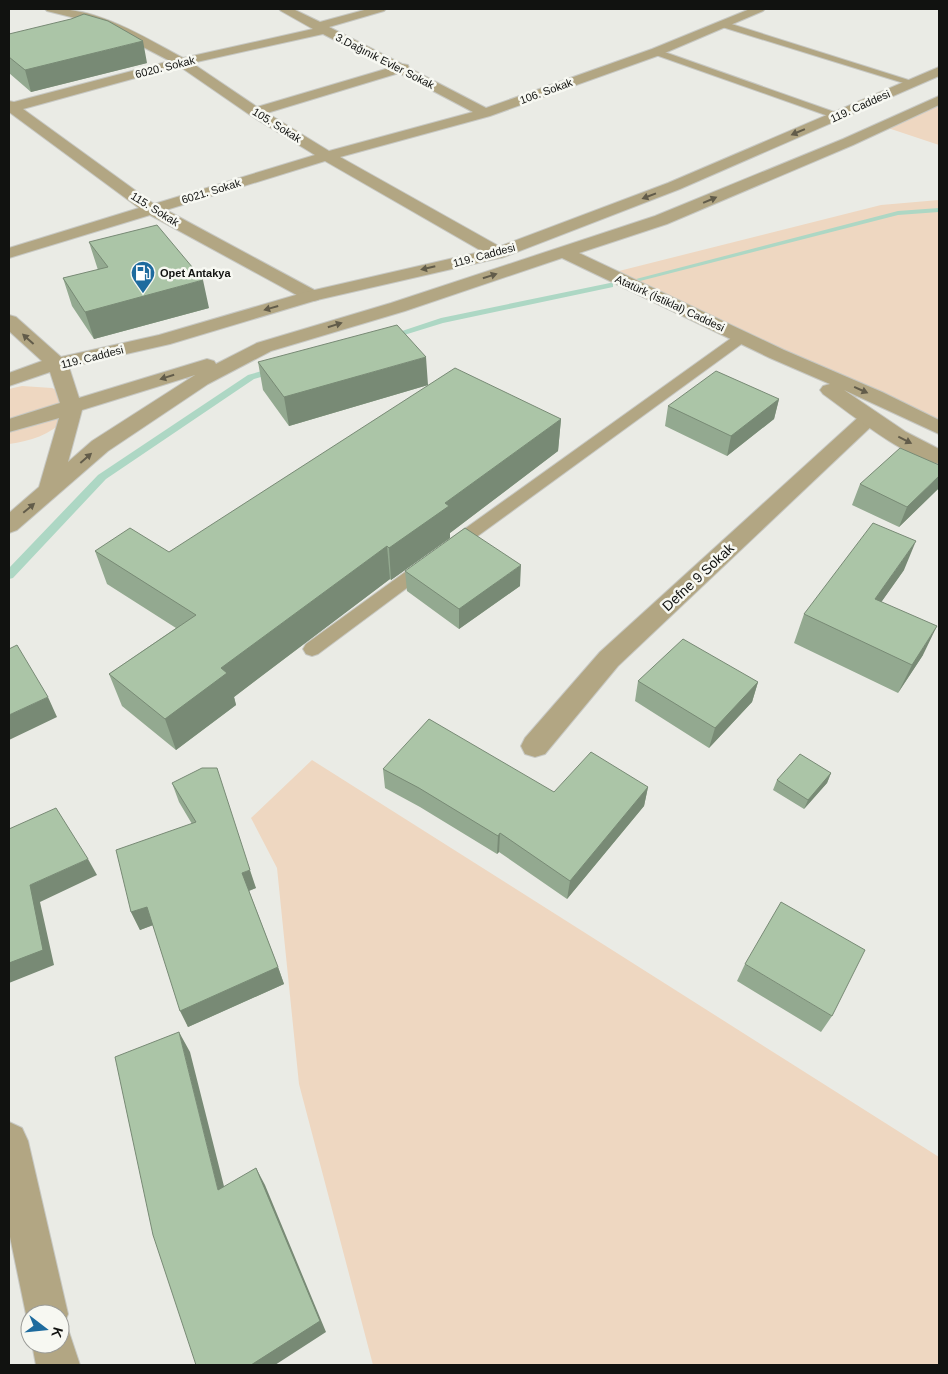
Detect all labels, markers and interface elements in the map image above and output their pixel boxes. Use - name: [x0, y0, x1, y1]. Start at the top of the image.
- street label: 3.Dağınık Evler Sokak: [334, 31, 437, 91]
- street label: 6020. Sokak: [134, 54, 197, 80]
- street label: 106. Sokak: [518, 76, 574, 106]
- street label: 119. Caddesi: [828, 87, 892, 125]
- street label: 105. Sokak: [250, 105, 304, 145]
- one-way arrow: [791, 129, 805, 137]
- street label: 6021. Sokak: [180, 176, 242, 206]
- street label: 115. Sokak: [129, 190, 182, 229]
- one-way arrow: [642, 192, 656, 200]
- one-way arrow: [702, 195, 717, 203]
- street label: 119. Caddesi: [452, 241, 516, 269]
- fuel station icon: Opet Antakya: [130, 260, 156, 294]
- one-way arrow: [421, 264, 436, 272]
- place label: Opet Antakya: [160, 267, 231, 279]
- one-way arrow: [483, 272, 498, 280]
- street label: Atatürk (İstiklal) Caddesi: [613, 272, 727, 334]
- one-way arrow: [263, 304, 279, 312]
- one-way arrow: [328, 321, 343, 329]
- one-way arrow: [23, 333, 35, 345]
- street label: 119. Caddesi: [59, 343, 125, 371]
- one-way arrow: [159, 374, 174, 382]
- one-way arrow: [854, 387, 868, 395]
- one-way arrow: [897, 436, 912, 444]
- one-way arrow: [79, 453, 92, 464]
- one-way arrow: [22, 502, 35, 513]
- street label: Defne 9 Sokak: [659, 539, 738, 614]
- north arrow: [20, 1304, 70, 1354]
- text: K: [48, 1326, 67, 1340]

